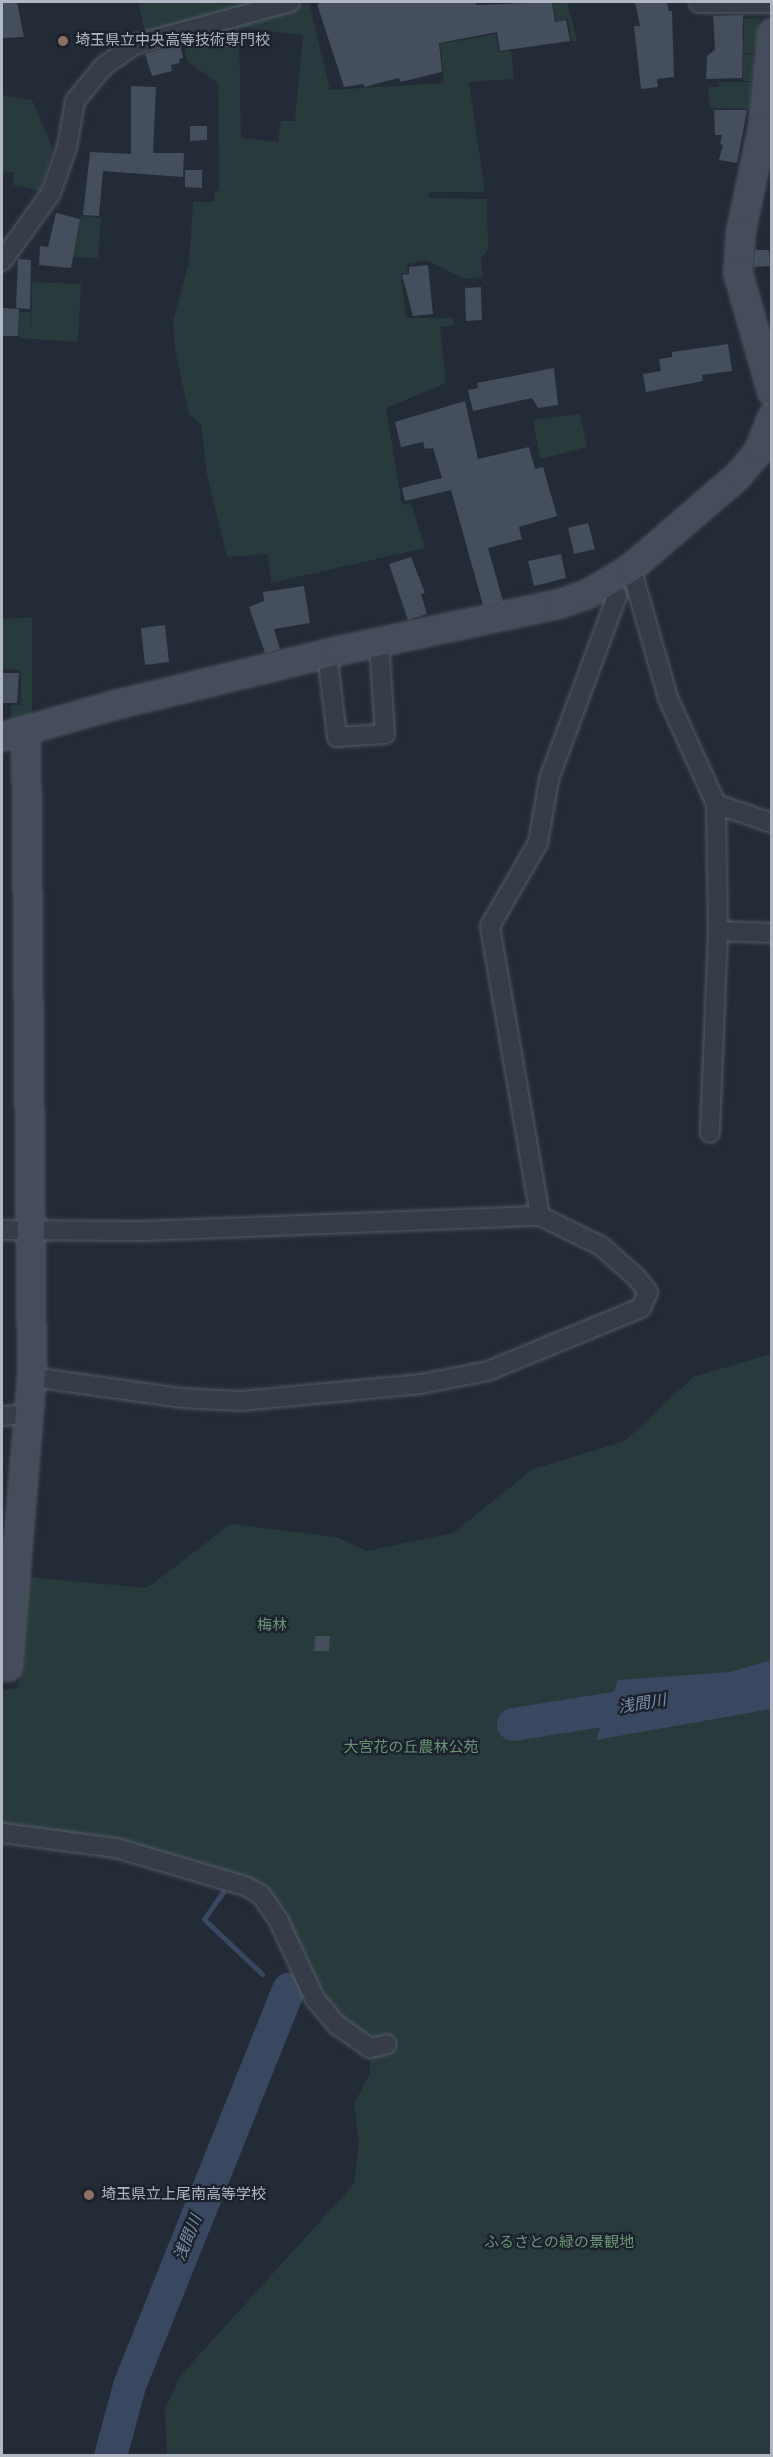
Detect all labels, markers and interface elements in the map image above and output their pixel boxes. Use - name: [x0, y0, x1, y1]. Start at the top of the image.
- place label: 埼玉県立中央高等技術専門校: [75, 32, 270, 50]
- marker: 埼玉県立中央高等技術専門校: [56, 34, 70, 48]
- park label: 梅林: [257, 1617, 287, 1635]
- water label: 浅間川: [617, 1691, 667, 1717]
- park label: 大宮花の丘農林公苑: [344, 1739, 478, 1757]
- place label: 埼玉県立上尾南高等学校: [101, 2186, 266, 2204]
- marker: 埼玉県立上尾南高等学校: [82, 2188, 96, 2202]
- water label: 浅間川: [170, 2212, 206, 2264]
- park label: ふるさとの緑の景観地: [484, 2234, 634, 2252]

